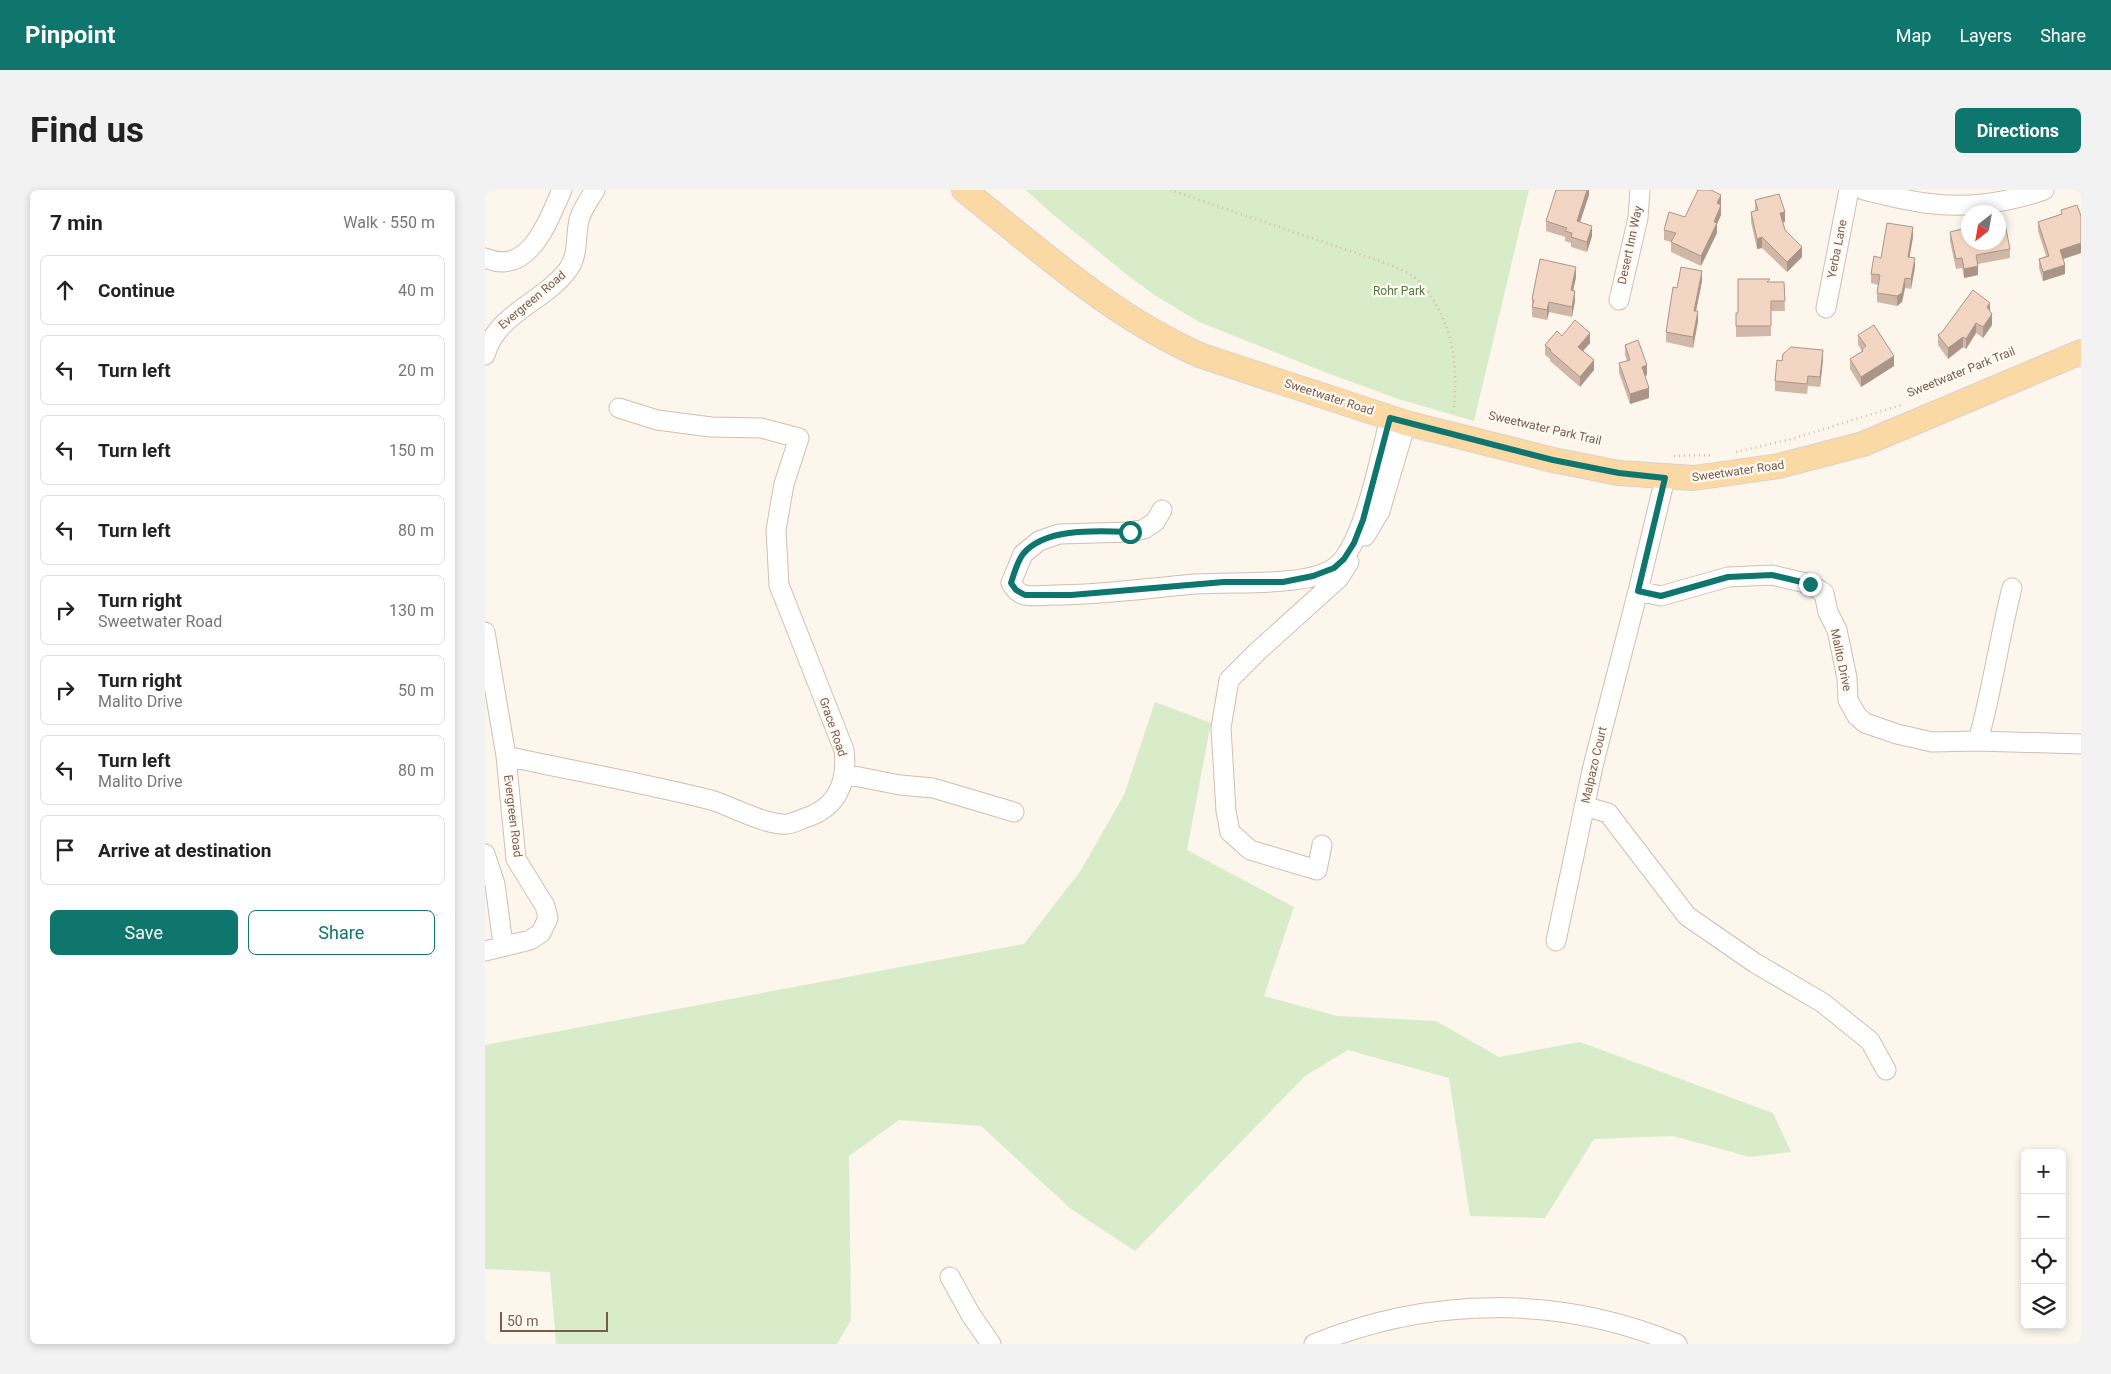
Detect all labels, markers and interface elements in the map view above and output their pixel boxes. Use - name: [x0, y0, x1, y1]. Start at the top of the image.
- text: Pinpoint: [25, 21, 115, 49]
- text: Map: [1896, 25, 1931, 46]
- text: Layers: [1959, 25, 2012, 46]
- text: Share: [2040, 25, 2086, 46]
- button: Directions: [1955, 108, 2081, 153]
- text: Find us: [30, 110, 144, 151]
- street label: Desert Inn Way: [1615, 204, 1645, 286]
- north arrow: [1961, 205, 2006, 250]
- text: 7 min: [50, 211, 103, 235]
- text: Walk · 550 m: [343, 213, 435, 232]
- street label: Yerba Lane: [1824, 218, 1850, 280]
- street label: Evergreen Road: [496, 268, 568, 332]
- icon: ahead: [51, 276, 79, 304]
- text: Continue: [98, 279, 175, 302]
- text: 40 m: [398, 281, 434, 300]
- park label: Rohr Park: [1373, 284, 1426, 298]
- street label: Sweetwater Park Trail: [1905, 344, 2017, 400]
- icon: left: [51, 356, 79, 384]
- text: Turn left: [98, 359, 171, 382]
- text: 20 m: [398, 361, 434, 380]
- street label: Sweetwater Road: [1283, 376, 1375, 418]
- street label: Sweetwater Park Trail: [1487, 408, 1603, 448]
- icon: left: [51, 436, 79, 464]
- text: Turn left: [98, 439, 171, 462]
- text: 150 m: [389, 441, 434, 460]
- street label: Sweetwater Road: [1691, 458, 1785, 484]
- icon: left: [51, 516, 79, 544]
- text: Turn left: [98, 519, 171, 542]
- text: 80 m: [398, 521, 434, 540]
- route start: [1119, 521, 1142, 544]
- route end: [1799, 573, 1822, 596]
- text: Turn right: [98, 589, 182, 612]
- icon: right: [51, 596, 79, 624]
- text: 130 m: [389, 601, 434, 620]
- text: Sweetwater Road: [98, 612, 222, 631]
- street label: Malito Drive: [1828, 628, 1854, 692]
- text: Turn right: [98, 669, 182, 692]
- icon: right: [51, 676, 79, 704]
- text: 50 m: [398, 681, 434, 700]
- text: Malito Drive: [98, 692, 183, 711]
- street label: Grace Road: [816, 696, 850, 758]
- street label: Malpazo Court: [1578, 725, 1610, 805]
- text: Turn left: [98, 749, 171, 772]
- icon: left: [51, 756, 79, 784]
- text: 80 m: [398, 761, 434, 780]
- text: Malito Drive: [98, 772, 183, 791]
- street label: Evergreen Road: [501, 774, 525, 858]
- icon: arrive: [51, 836, 79, 864]
- text: Arrive at destination: [98, 839, 271, 862]
- button: Save: [50, 910, 238, 955]
- button: Share: [248, 910, 435, 955]
- map controls: [2021, 1149, 2066, 1329]
- button: +: [2021, 1149, 2066, 1194]
- button: −: [2021, 1194, 2066, 1239]
- button: locate: [2021, 1239, 2066, 1284]
- button: layers: [2021, 1284, 2066, 1329]
- scale bar: [500, 1309, 607, 1332]
- text: 50 m: [507, 1313, 539, 1329]

